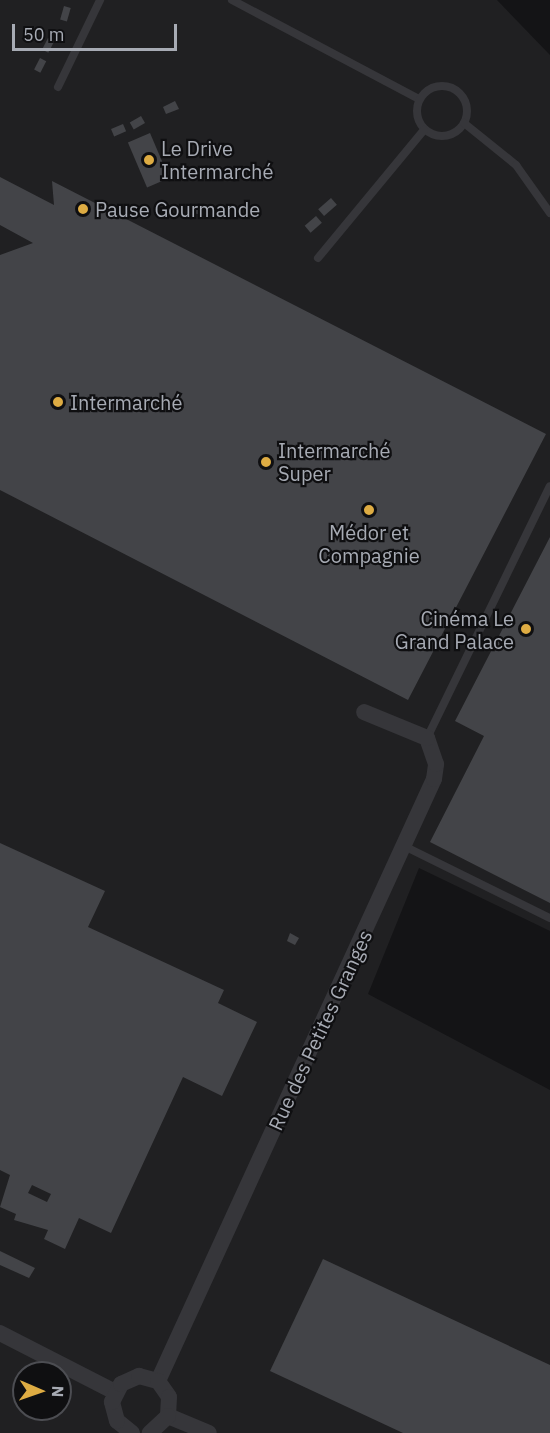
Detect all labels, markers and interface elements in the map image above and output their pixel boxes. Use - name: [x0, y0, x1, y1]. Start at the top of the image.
- scale bar: [15, 12, 180, 50]
- text: 50 m: [23, 23, 65, 46]
- place label: Le Drive Intermarché: [161, 136, 273, 183]
- marker: Le Drive Intermarché: [142, 153, 156, 167]
- place label: Pause Gourmande: [95, 197, 260, 221]
- marker: Pause Gourmande: [76, 202, 90, 216]
- place label: Intermarché: [70, 390, 182, 414]
- marker: Intermarché: [51, 395, 65, 409]
- place label: Intermarché Super: [278, 438, 390, 485]
- marker: Intermarché Super: [259, 455, 273, 469]
- marker: Médor et Compagnie: [362, 503, 376, 517]
- place label: Médor et Compagnie: [318, 520, 420, 567]
- place label: Cinéma Le Grand Palace: [395, 606, 514, 653]
- marker: Cinéma Le Grand Palace: [519, 622, 533, 636]
- street label: Rue des Petites Granges: [263, 926, 377, 1134]
- north arrow: [12, 1361, 72, 1421]
- text: N: [48, 1385, 68, 1398]

